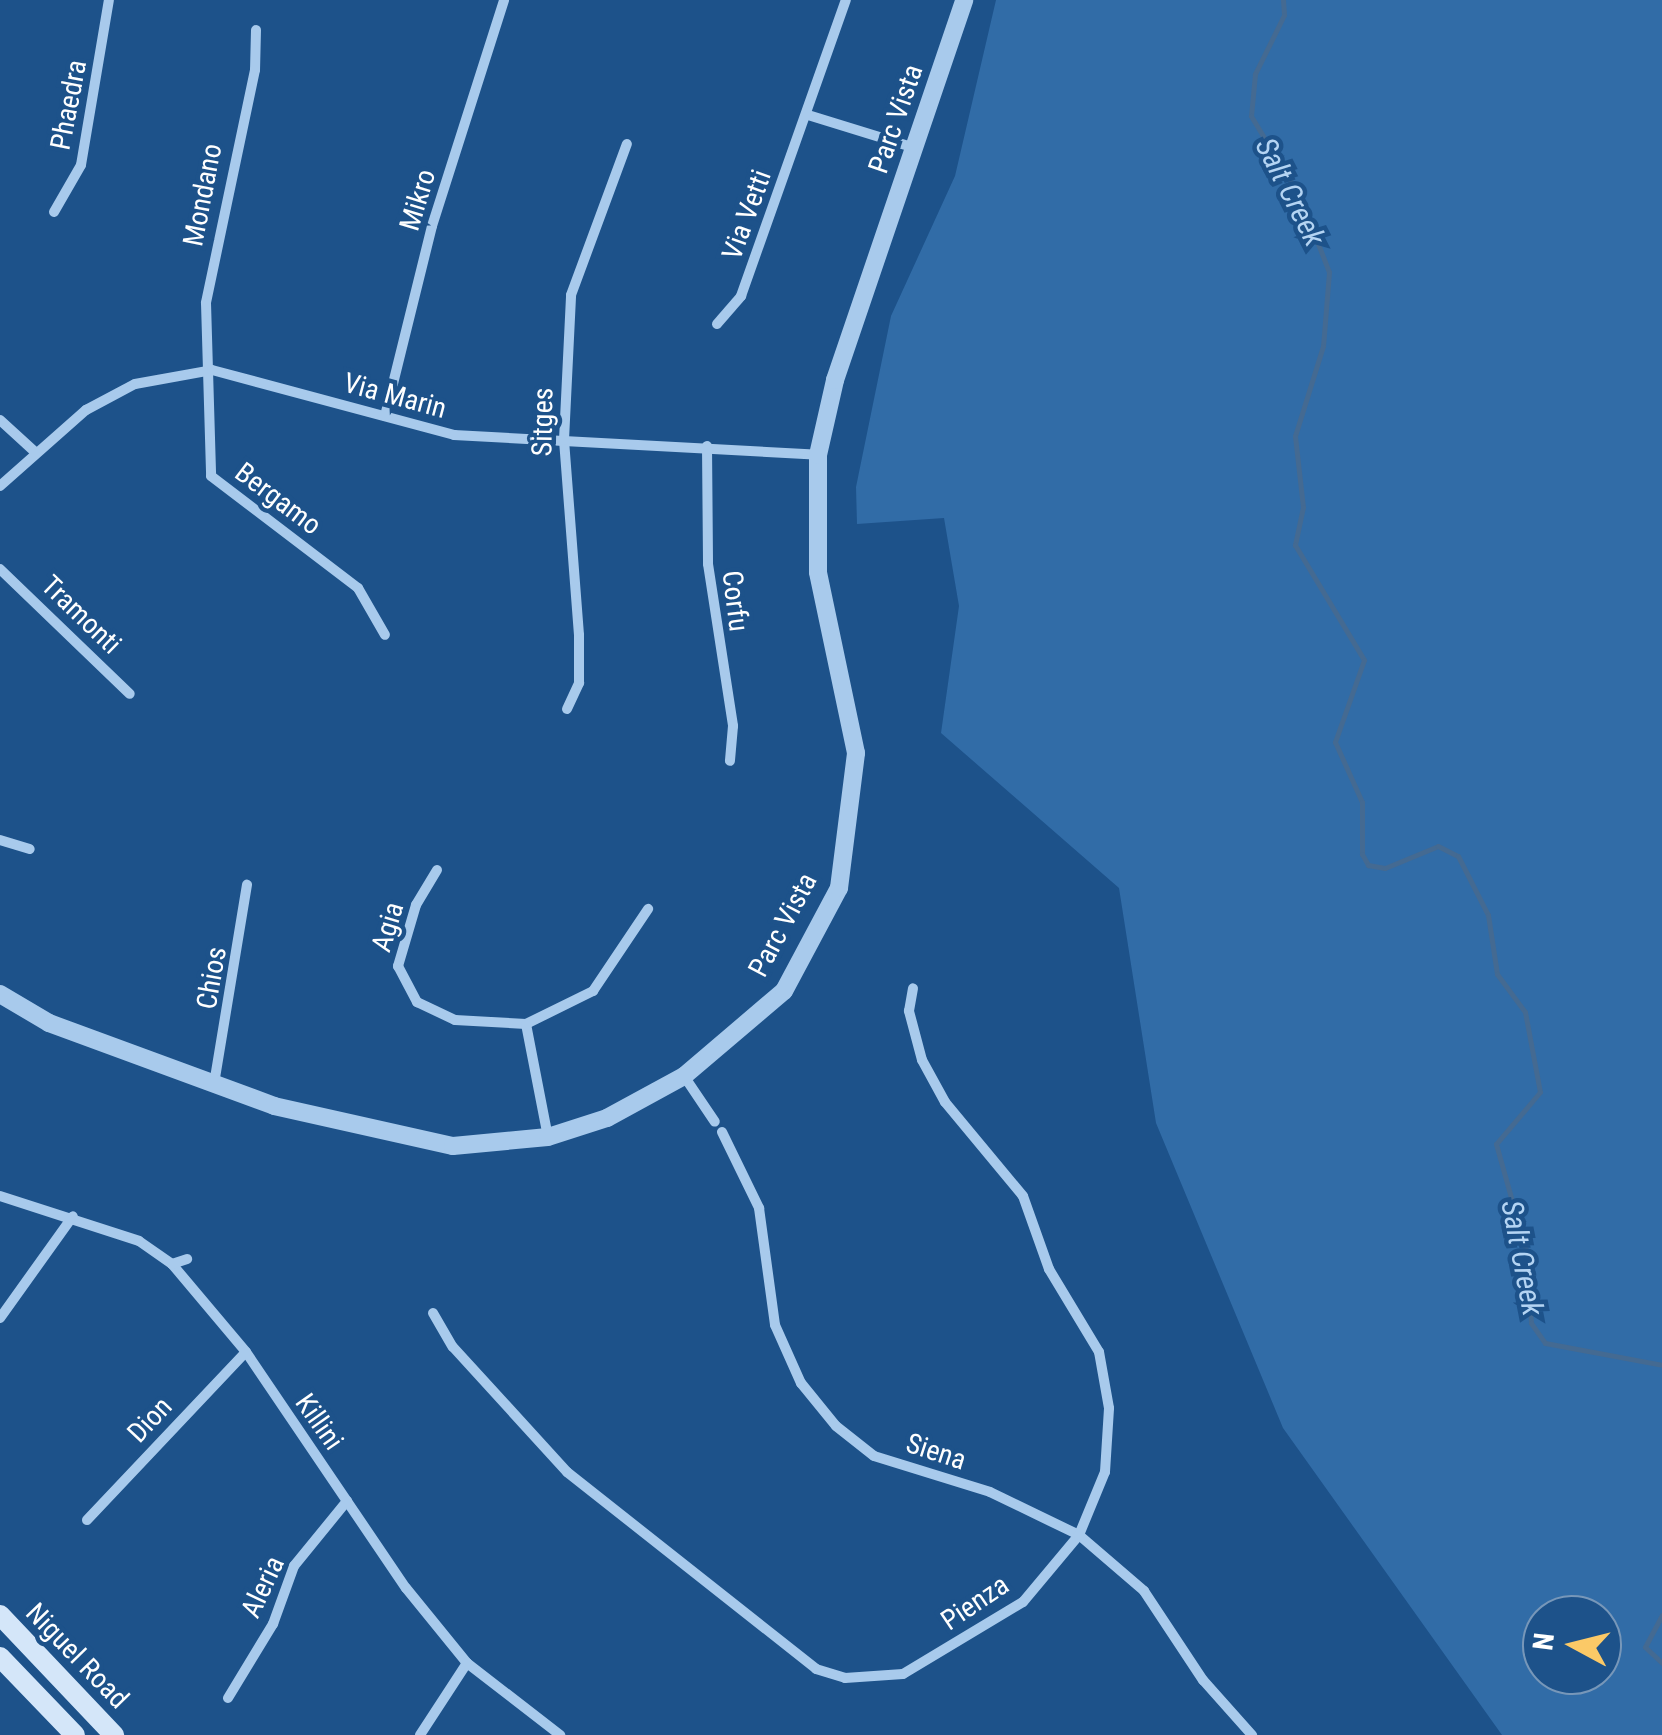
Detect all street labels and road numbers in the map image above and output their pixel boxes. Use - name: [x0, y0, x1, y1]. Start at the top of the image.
- street label: Phaedra: [44, 57, 94, 153]
- street label: Parc Vista: [862, 60, 930, 178]
- street label: Mondano: [177, 141, 229, 249]
- street label: Mikro: [393, 165, 443, 235]
- street label: Via Vetti: [715, 165, 779, 265]
- street label: Via Marin: [340, 366, 450, 426]
- street label: Sitges: [526, 387, 560, 457]
- street label: Bergamo: [228, 456, 328, 542]
- street label: Tramonti: [34, 569, 128, 661]
- street label: Corfu: [715, 569, 755, 633]
- street label: Parc Vista: [742, 867, 824, 983]
- street label: Agia: [365, 898, 411, 956]
- street label: Chios: [190, 944, 234, 1012]
- street label: Killini: [288, 1387, 350, 1457]
- street label: Dion: [121, 1390, 179, 1450]
- street label: Siena: [902, 1427, 970, 1477]
- street label: Aleria: [234, 1551, 292, 1623]
- street label: Pienza: [935, 1568, 1015, 1638]
- street label: Niguel Road: [19, 1596, 135, 1716]

